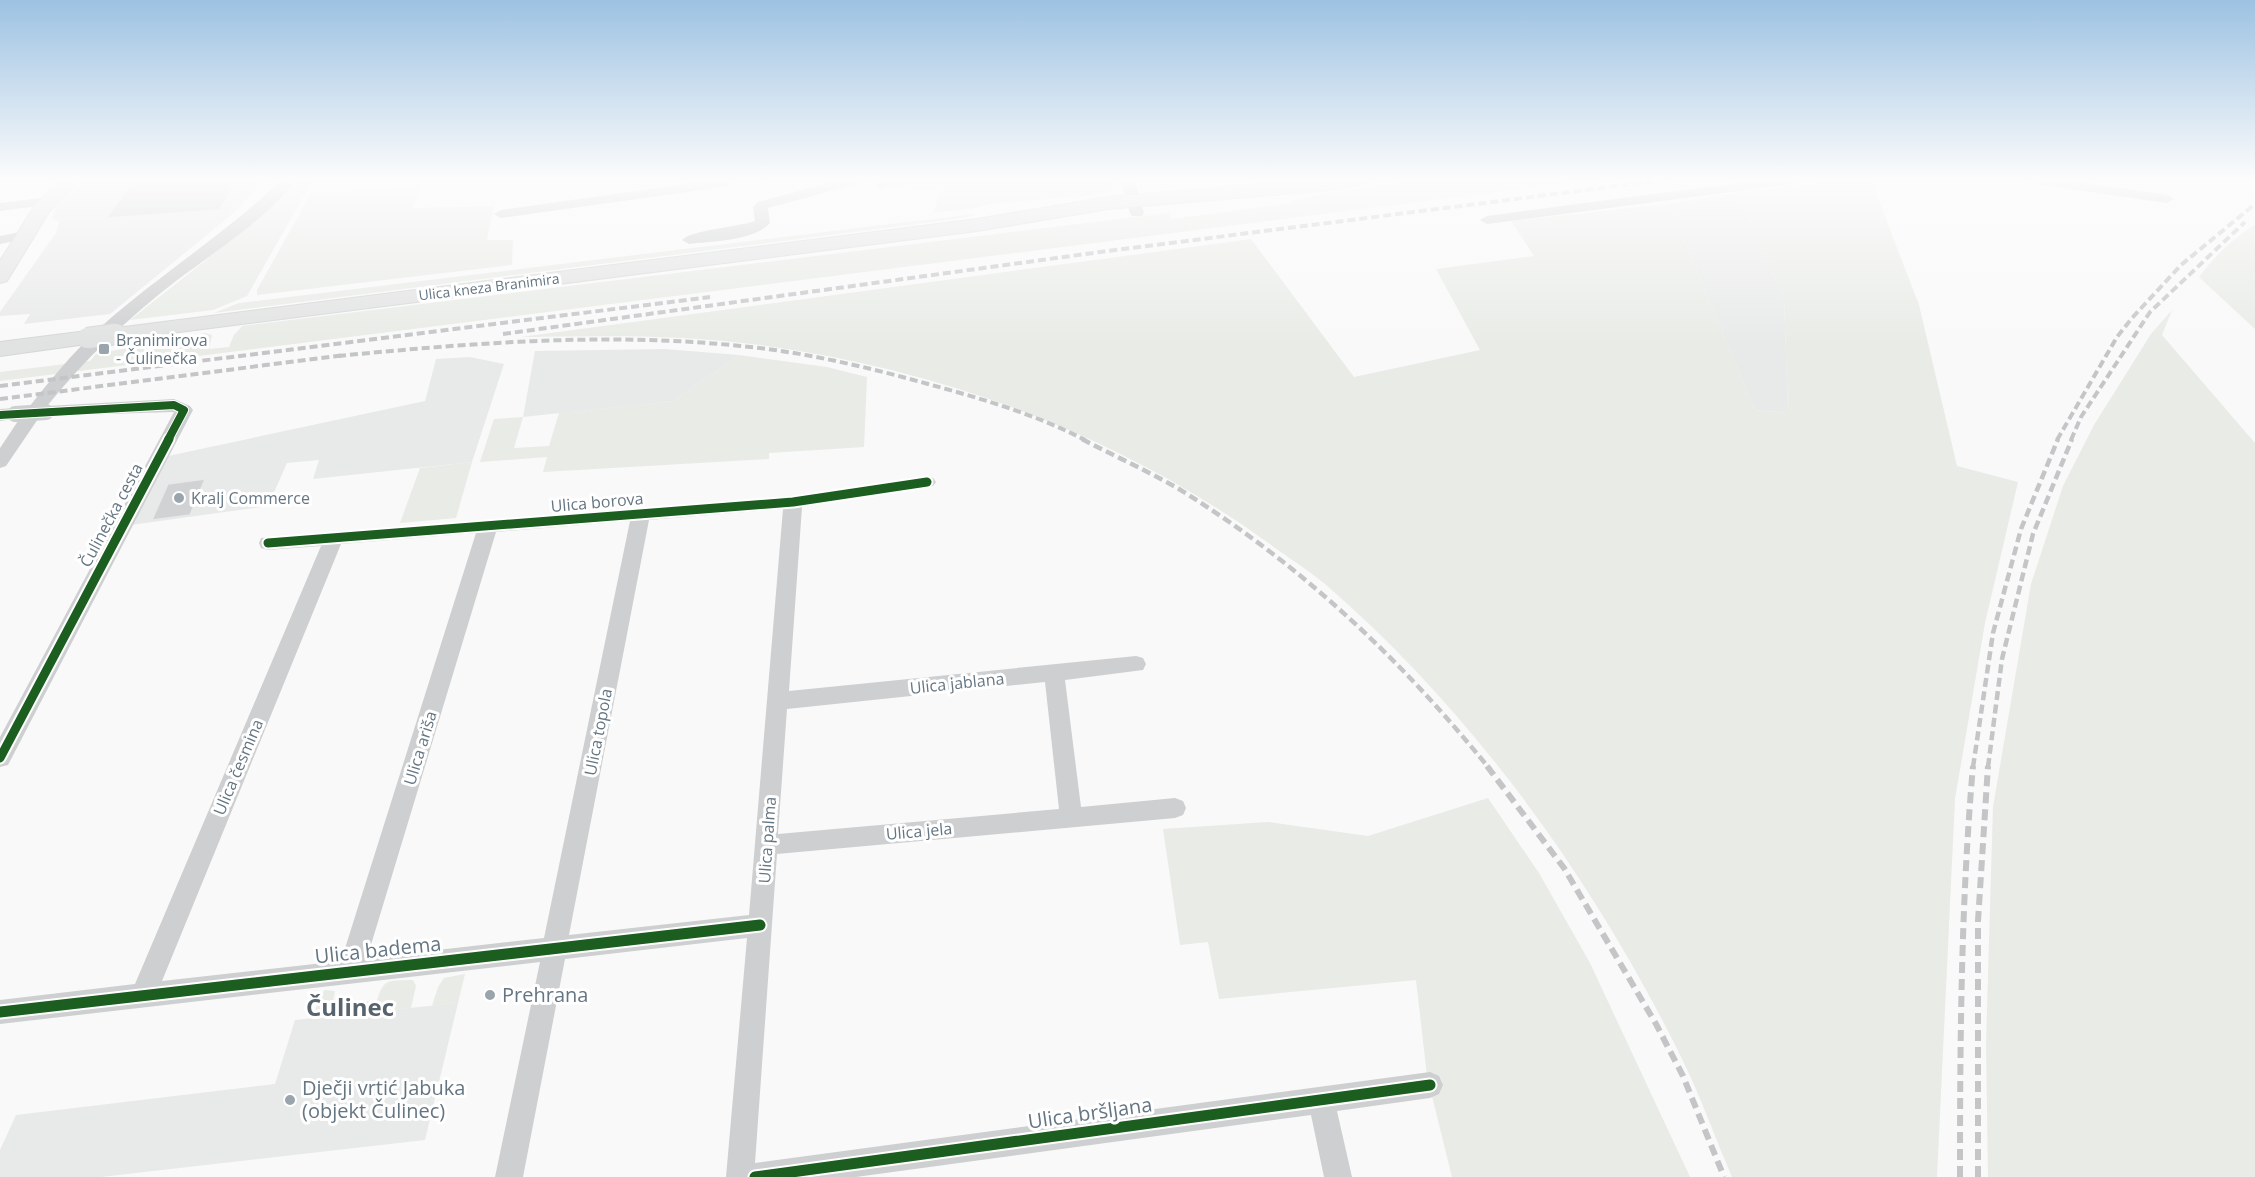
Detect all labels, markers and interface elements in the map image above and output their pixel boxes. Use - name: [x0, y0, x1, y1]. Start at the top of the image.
- street label: Ulica kneza Branimira: [417, 268, 560, 305]
- place label: Branimirova - Čulinečka: [116, 329, 208, 369]
- marker: Branimirova - Čulinečka: [97, 342, 111, 356]
- street label: Čulinečka cesta: [74, 459, 148, 571]
- place label: Kralj Commerce: [191, 487, 310, 509]
- street label: Ulica borova: [550, 487, 644, 517]
- marker: Kralj Commerce: [172, 491, 186, 505]
- street label: Ulica jablana: [909, 667, 1005, 699]
- street label: Ulica topola: [579, 687, 617, 777]
- street label: Ulica ariša: [398, 708, 442, 788]
- street label: Ulica česmina: [208, 716, 268, 818]
- street label: Ulica palma: [753, 796, 781, 884]
- street label: Ulica jela: [885, 817, 953, 845]
- street label: Ulica badema: [313, 929, 443, 970]
- place label: Prehrana: [502, 981, 588, 1008]
- marker: Prehrana: [483, 988, 497, 1002]
- district label: Čulinec: [306, 990, 394, 1023]
- place label: Dječji vrtić Jabuka (objekt Čulinec): [302, 1074, 465, 1124]
- street label: Ulica bršljana: [1026, 1090, 1154, 1135]
- marker: Dječji vrtić Jabuka (objekt Čulinec): [283, 1093, 297, 1107]

